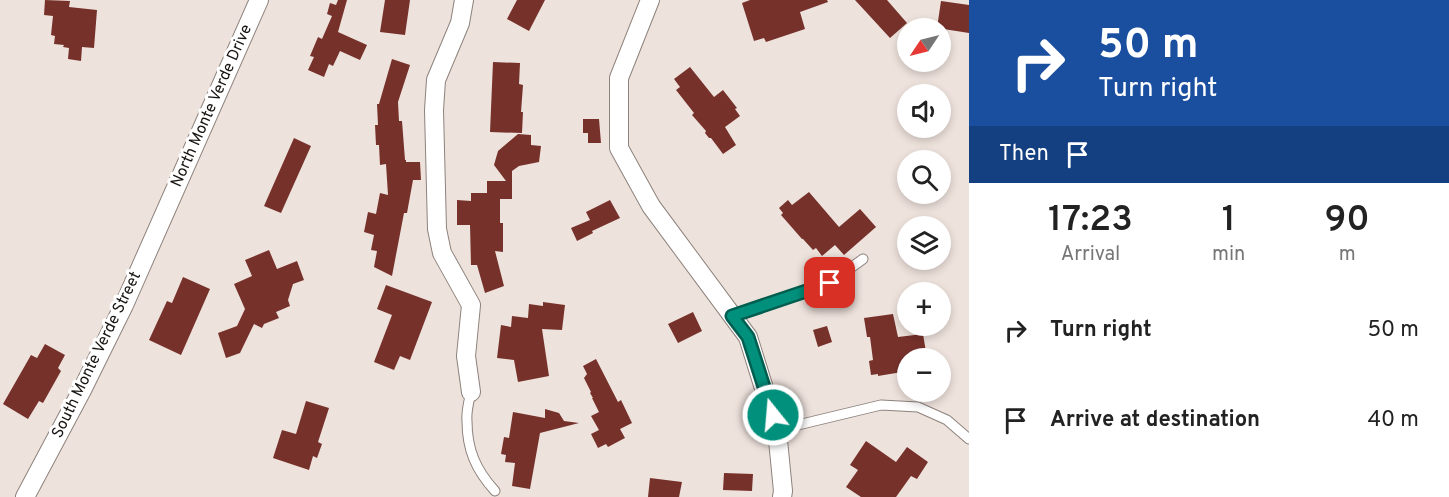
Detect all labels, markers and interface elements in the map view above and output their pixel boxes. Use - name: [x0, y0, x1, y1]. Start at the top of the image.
- north arrow: [897, 18, 951, 72]
- map controls: [897, 18, 951, 402]
- text: 50 m: [1098, 20, 1199, 73]
- street label: North Monte Verde Drive: [167, 22, 257, 190]
- icon: right: [999, 24, 1077, 102]
- text: Turn right: [1098, 72, 1217, 106]
- button: sound: [897, 84, 951, 138]
- icon: arrive: [1061, 138, 1094, 171]
- text: Then: [999, 141, 1049, 168]
- button: search: [897, 150, 951, 204]
- text: 17:23: [1048, 198, 1133, 244]
- text: 1: [1222, 198, 1236, 244]
- text: 90: [1324, 198, 1370, 244]
- button: layers: [897, 216, 951, 270]
- text: Arrival: [1061, 242, 1120, 268]
- text: min: [1212, 242, 1245, 268]
- text: m: [1339, 242, 1356, 268]
- pin: [804, 257, 855, 308]
- icon: arrive: [813, 266, 846, 299]
- street label: South Monte Verde Street: [48, 268, 146, 442]
- button: +: [897, 282, 951, 336]
- icon: right: [999, 314, 1032, 347]
- text: Turn right: [1050, 317, 1152, 344]
- text: 50 m: [1367, 317, 1419, 344]
- button: −: [897, 348, 951, 402]
- position arrow: [741, 383, 805, 447]
- icon: arrive: [999, 404, 1032, 437]
- text: Arrive at destination: [1050, 407, 1260, 434]
- text: 40 m: [1367, 407, 1419, 434]

